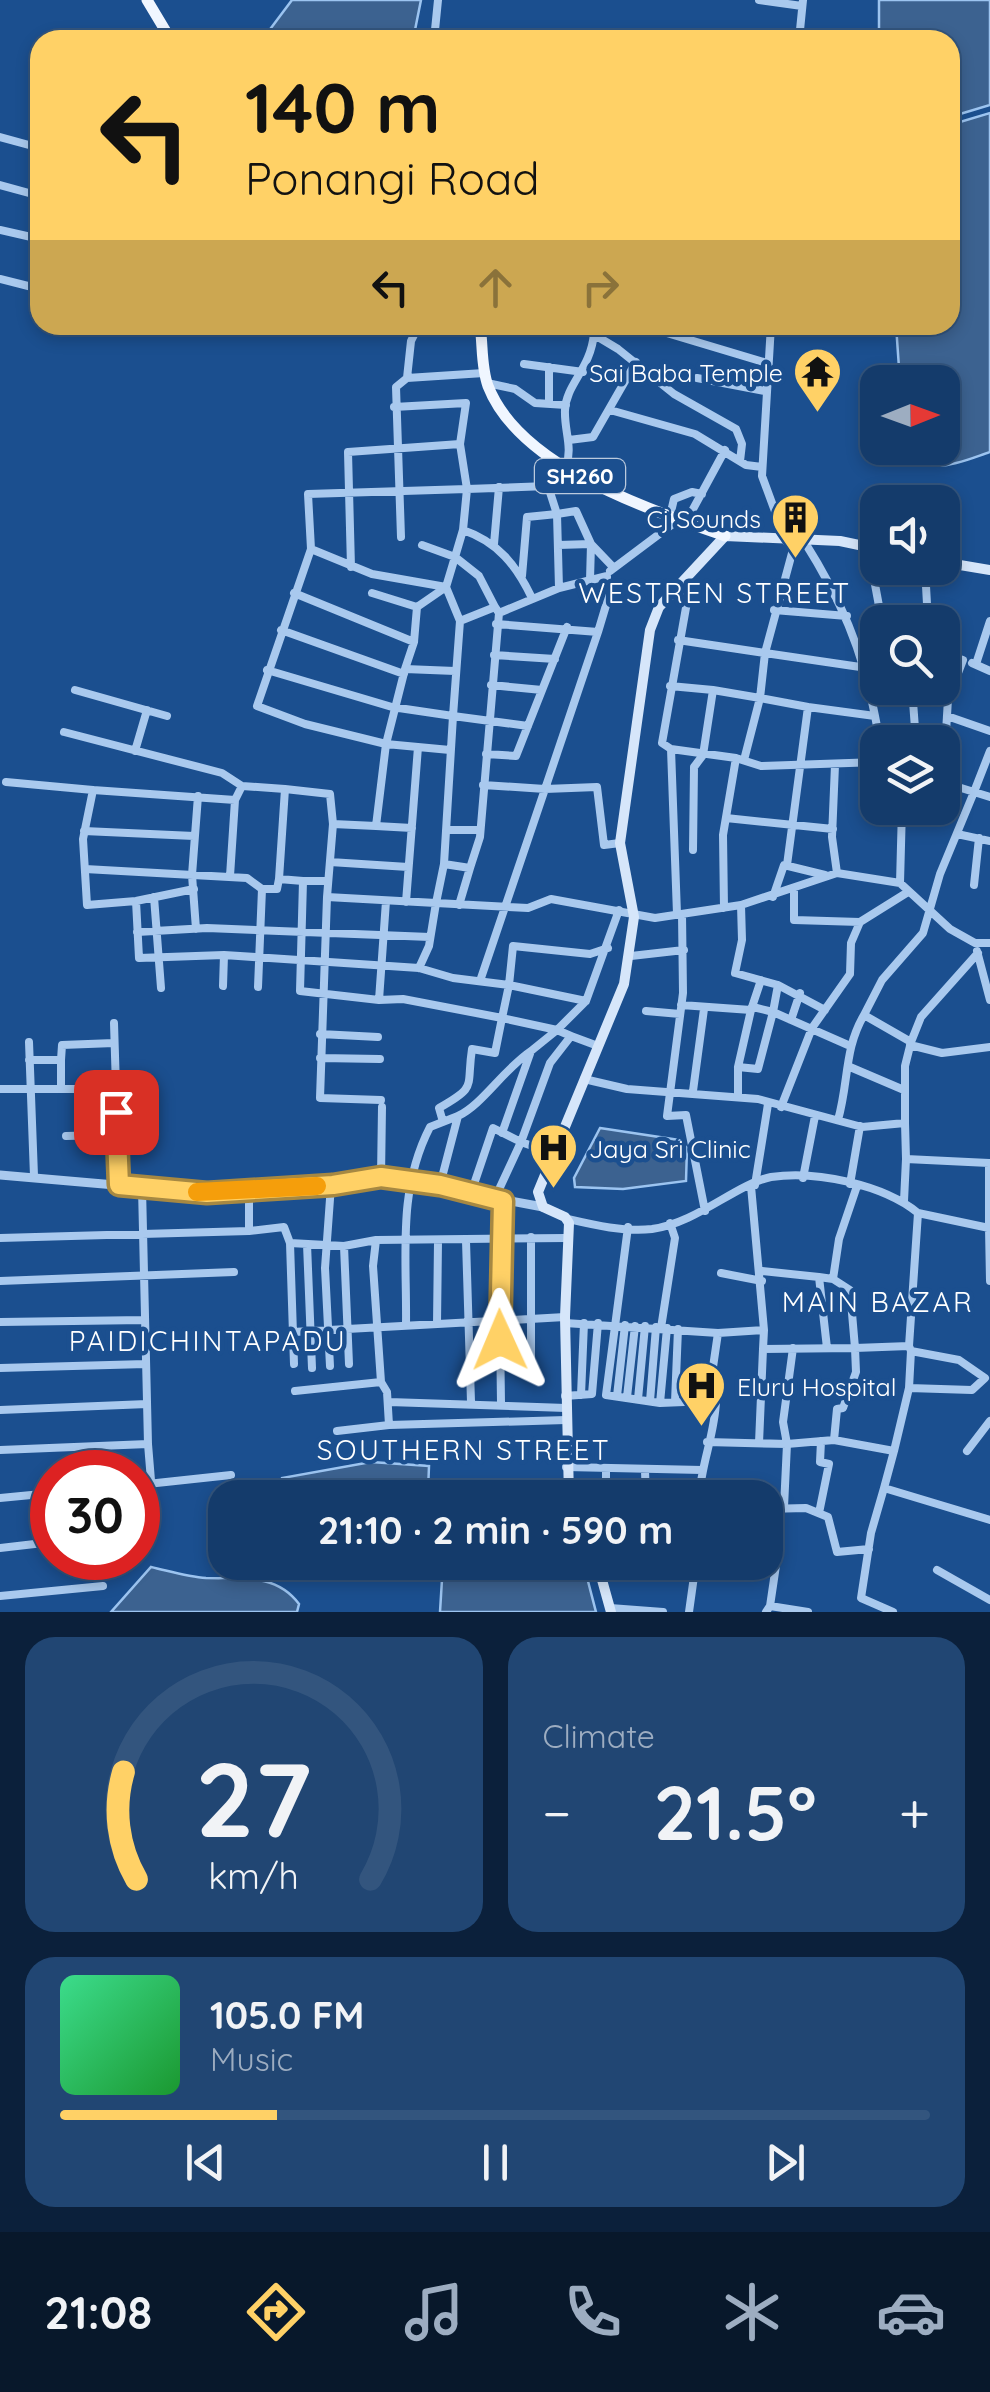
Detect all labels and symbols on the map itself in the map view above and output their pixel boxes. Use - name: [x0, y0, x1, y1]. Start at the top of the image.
- temple icon: Sai Baba Temple: [792, 346, 844, 414]
- place label: Sai Baba Temple: [589, 357, 783, 388]
- north arrow: [860, 365, 960, 465]
- road number: SH260: [535, 459, 625, 493]
- building icon: Cj Sounds: [770, 492, 822, 560]
- place label: Cj Sounds: [646, 503, 761, 534]
- district label: WESTREN STREET: [578, 575, 852, 610]
- pin: [74, 1070, 159, 1155]
- hospital icon: Jaya Sri Clinic: [528, 1122, 580, 1190]
- place label: Jaya Sri Clinic: [589, 1133, 751, 1164]
- district label: MAIN BAZAR: [782, 1284, 974, 1319]
- position arrow: [448, 1288, 552, 1392]
- district label: PAIDICHINTAPADU: [69, 1323, 347, 1358]
- hospital icon: Eluru Hospital: [676, 1360, 728, 1428]
- place label: Eluru Hospital: [737, 1371, 896, 1402]
- district label: SOUTHERN STREET: [317, 1432, 611, 1467]
- speed limit sign: 30: [30, 1450, 160, 1580]

